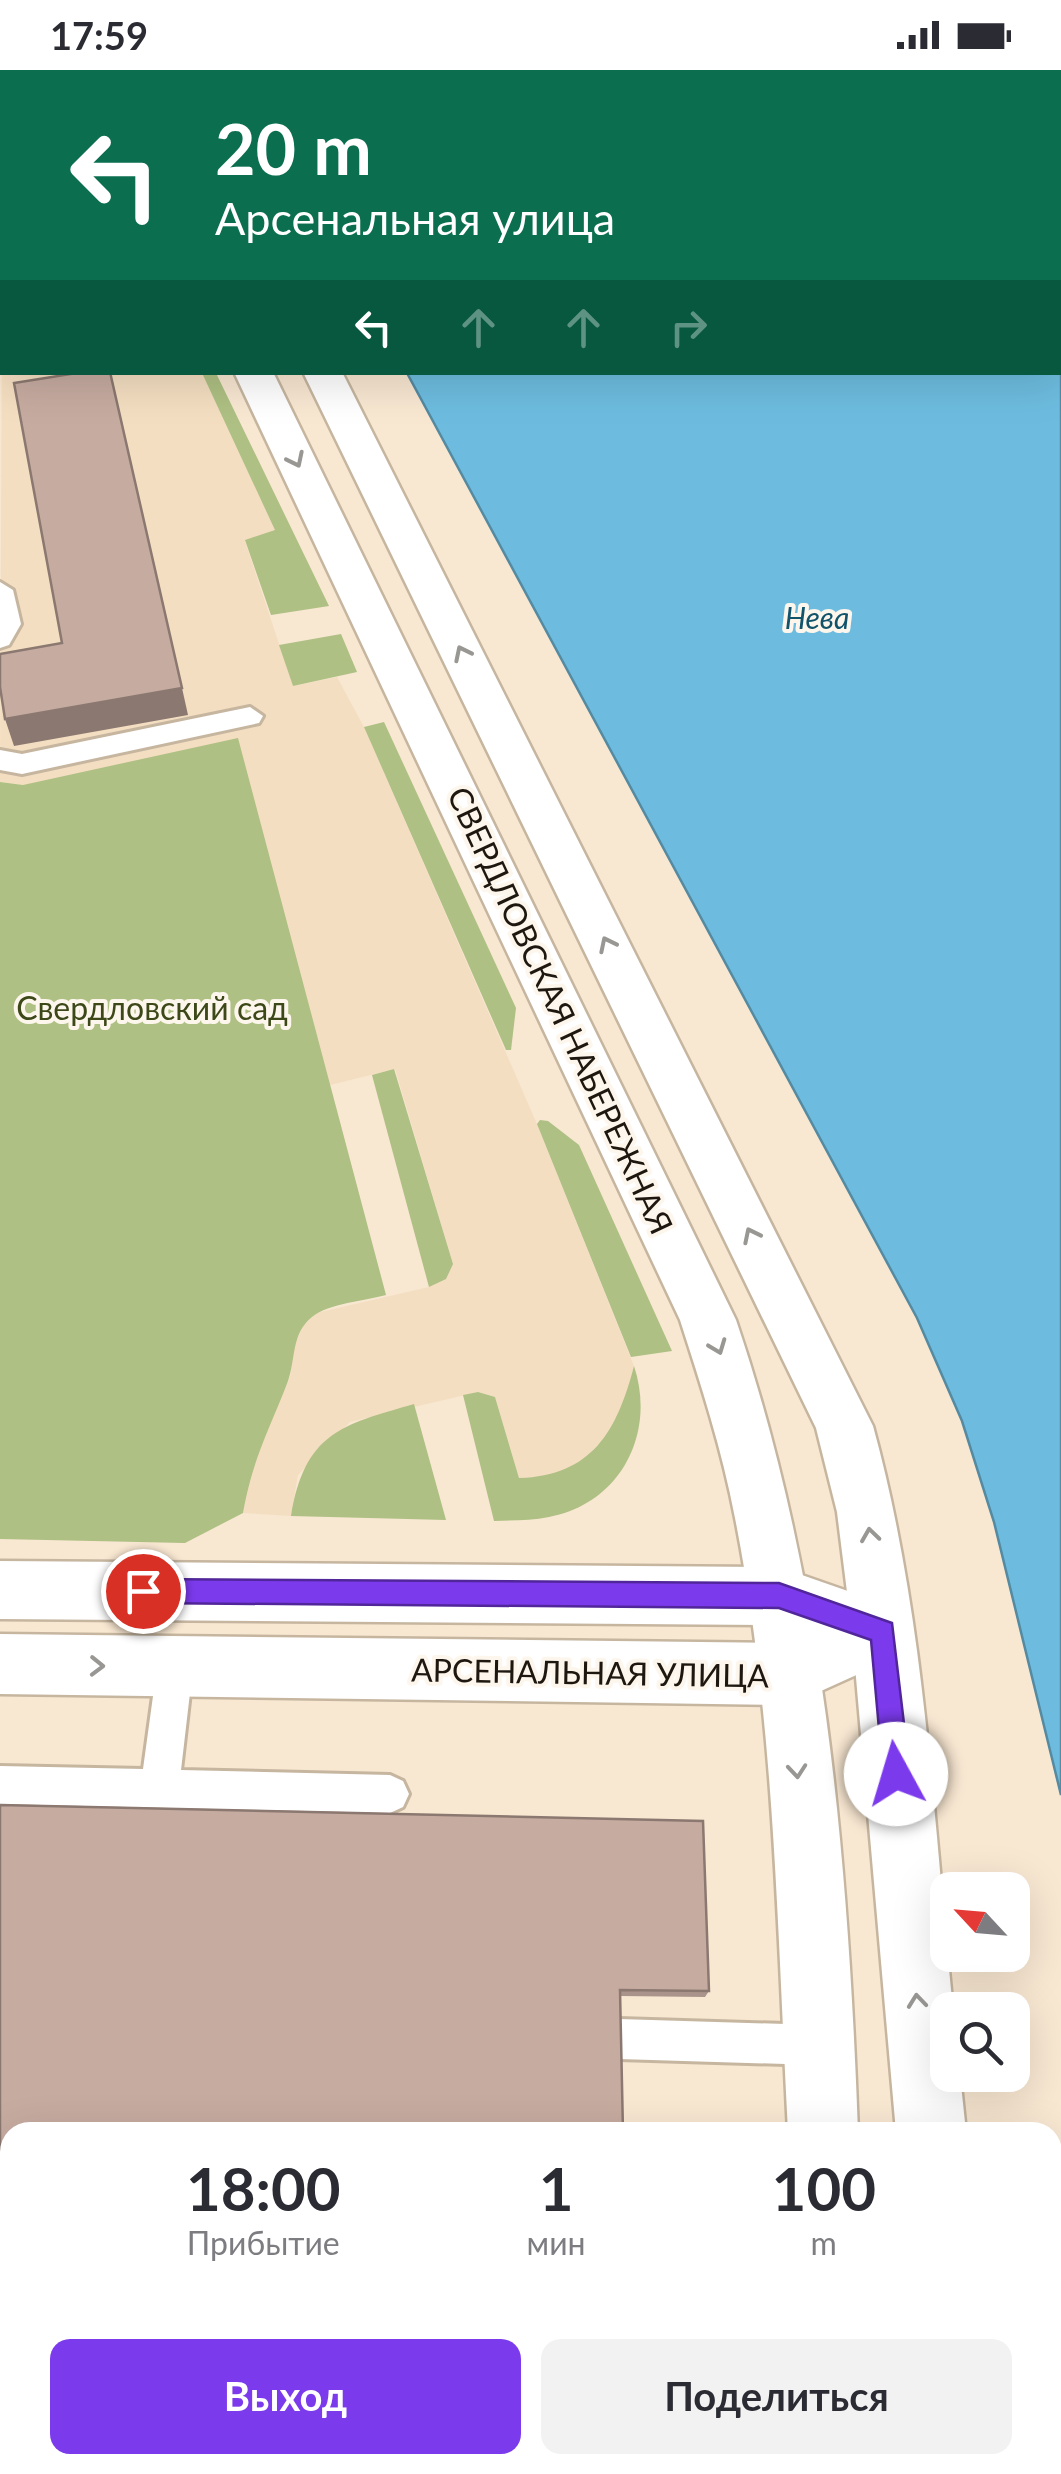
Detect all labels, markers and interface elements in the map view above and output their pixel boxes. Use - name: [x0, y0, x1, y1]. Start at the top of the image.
- text: 17:59: [50, 12, 148, 58]
- text: 20 m: [215, 106, 372, 190]
- icon: left: [50, 110, 180, 240]
- text: Арсенальная улица: [215, 191, 615, 245]
- icon: left: [346, 300, 401, 355]
- icon: ahead: [451, 300, 506, 355]
- icon: ahead: [556, 300, 611, 355]
- icon: right: [661, 300, 716, 355]
- one-way arrow: [283, 450, 303, 468]
- water label: Нева: [785, 599, 849, 635]
- one-way arrow: [455, 645, 474, 663]
- street label: СВЕРДЛОВСКАЯ НАБЕРЕЖНАЯ: [440, 780, 682, 1240]
- one-way arrow: [599, 936, 619, 954]
- park label: Свердловский сад: [16, 988, 288, 1027]
- one-way arrow: [744, 1227, 764, 1245]
- one-way arrow: [707, 1337, 727, 1354]
- one-way arrow: [860, 1527, 881, 1543]
- pin: [101, 1549, 186, 1634]
- icon: arrive: [116, 1564, 171, 1619]
- street label: АРСЕНАЛЬНАЯ УЛИЦА: [411, 1649, 770, 1695]
- one-way arrow: [90, 1655, 106, 1676]
- position arrow: [844, 1722, 948, 1826]
- one-way arrow: [786, 1764, 808, 1780]
- north arrow: [930, 1872, 1030, 1972]
- map controls: [930, 1872, 1030, 2092]
- one-way arrow: [907, 1992, 929, 2008]
- button: search: [930, 1992, 1030, 2092]
- text: 18:00: [186, 2152, 341, 2224]
- text: 1: [539, 2152, 574, 2224]
- text: 100: [772, 2152, 876, 2224]
- text: Прибытие: [187, 2223, 340, 2262]
- text: мин: [527, 2223, 586, 2262]
- text: m: [811, 2223, 837, 2262]
- button: Выход: [50, 2339, 521, 2454]
- button: Поделиться: [541, 2339, 1012, 2454]

